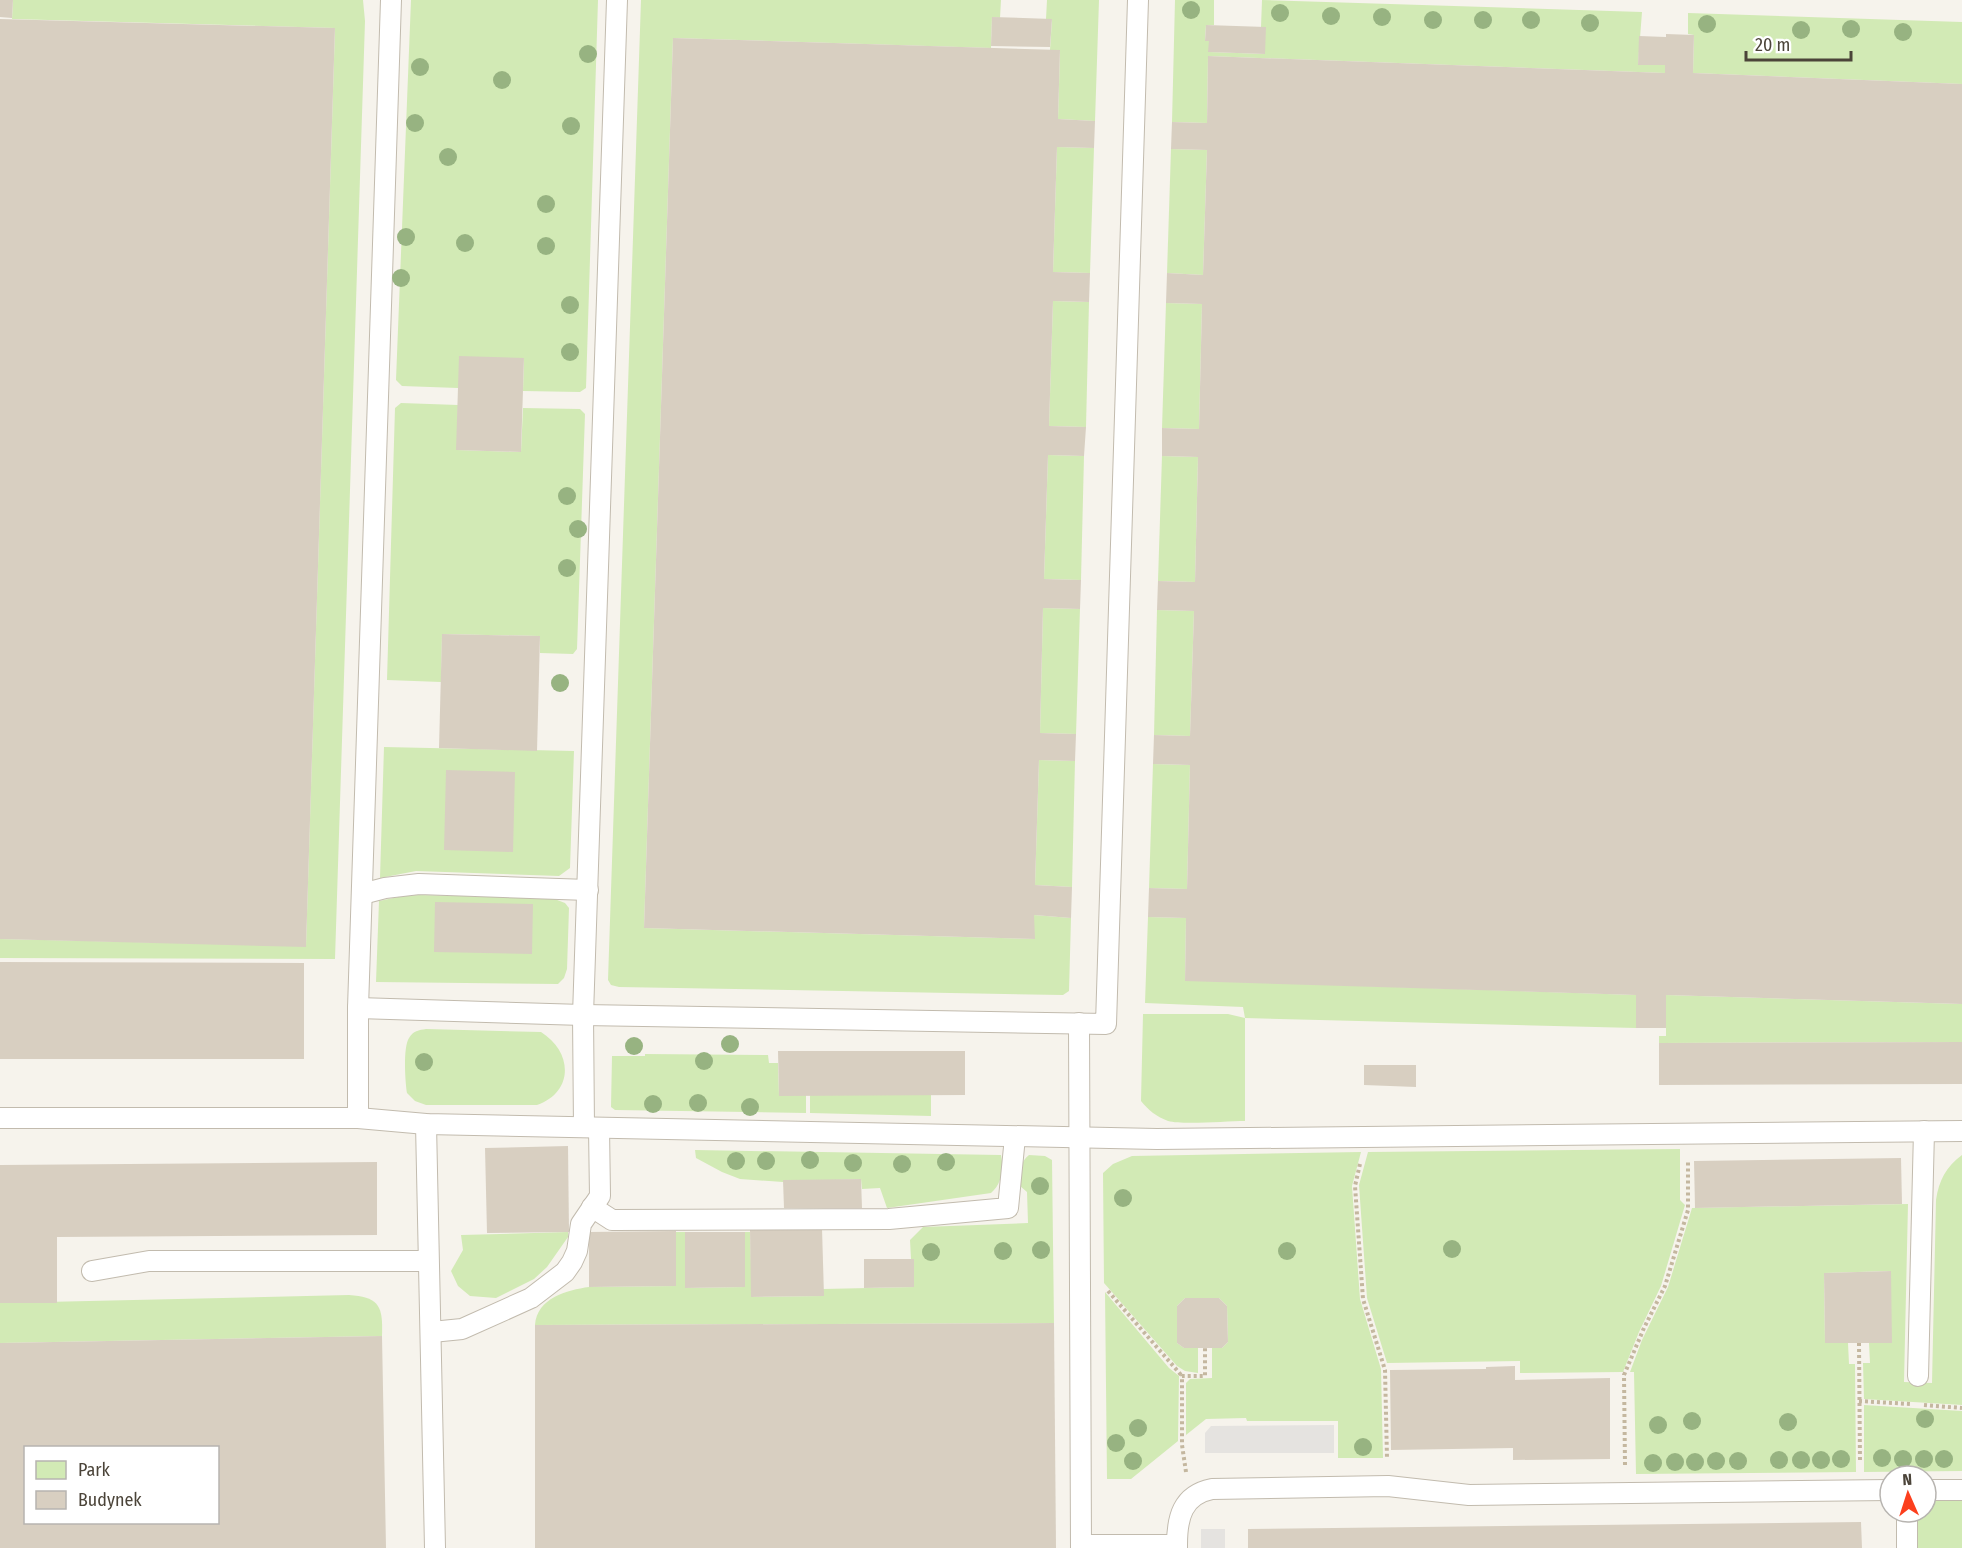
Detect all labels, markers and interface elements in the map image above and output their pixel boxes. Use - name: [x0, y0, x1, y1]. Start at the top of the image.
- scale bar: [1746, 24, 1851, 62]
- text: 20 m: [1755, 34, 1790, 56]
- legend: [24, 1446, 219, 1524]
- text: Park: [78, 1459, 111, 1481]
- north arrow: [1878, 1464, 1938, 1524]
- text: N: [1902, 1470, 1913, 1489]
- text: Budynek: [78, 1489, 142, 1511]

